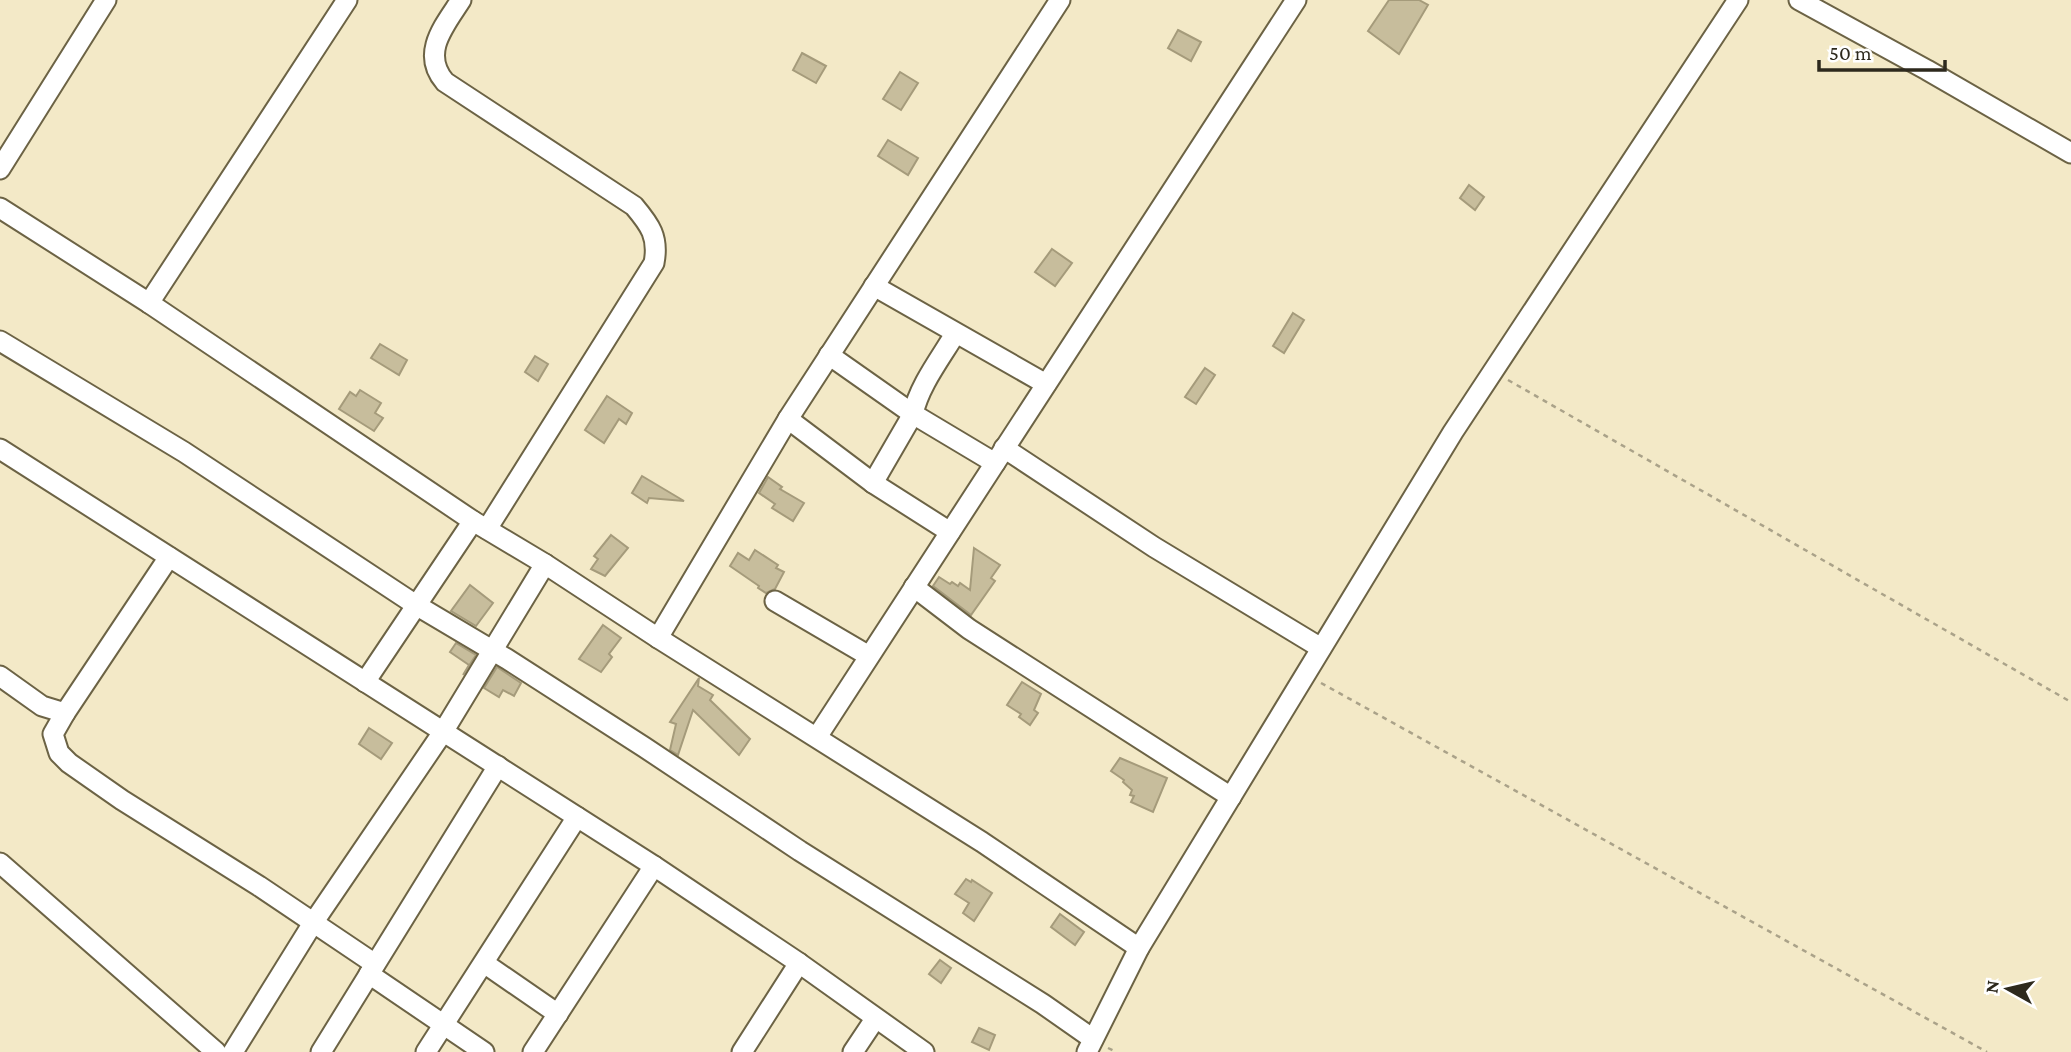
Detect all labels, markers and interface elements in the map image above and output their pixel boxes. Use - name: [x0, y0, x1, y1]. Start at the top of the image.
- scale bar: [1819, 28, 1945, 72]
- text: 50 m: [1829, 41, 1872, 65]
- north arrow: [1973, 954, 2043, 1024]
- text: N: [1980, 979, 2003, 995]

